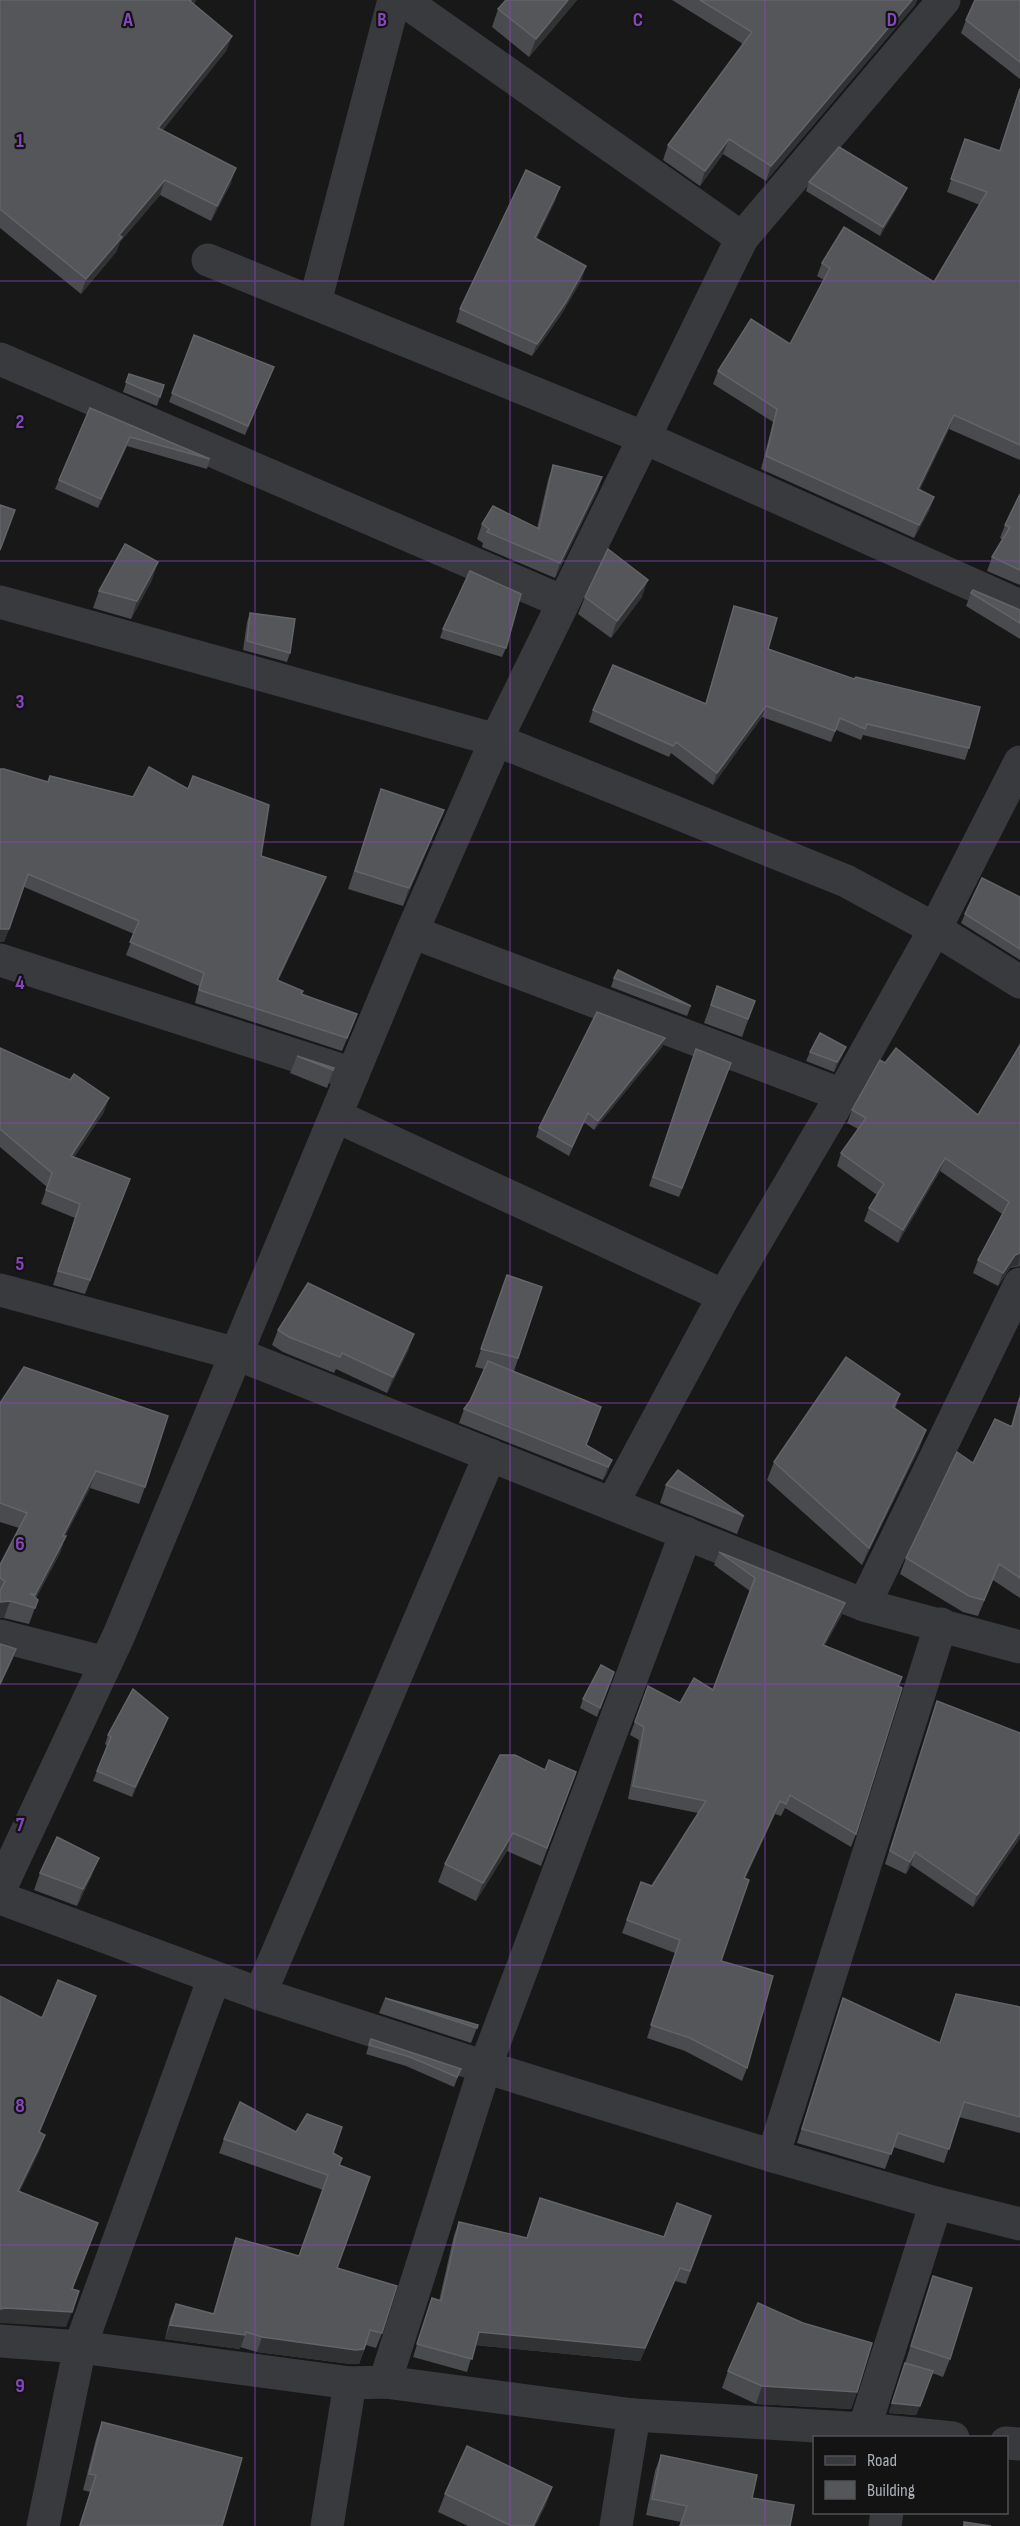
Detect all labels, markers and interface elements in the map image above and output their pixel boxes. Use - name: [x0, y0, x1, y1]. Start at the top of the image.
- text: A: [122, 8, 133, 32]
- text: B: [377, 8, 387, 32]
- text: C: [633, 8, 643, 32]
- text: D: [887, 8, 897, 32]
- text: 1: [16, 129, 24, 153]
- text: 2: [16, 410, 24, 434]
- text: 3: [16, 690, 25, 714]
- text: 4: [15, 971, 25, 995]
- text: 5: [16, 1252, 25, 1276]
- text: 6: [15, 1532, 25, 1556]
- text: 7: [16, 1813, 25, 1837]
- text: 8: [15, 2094, 25, 2118]
- text: 9: [15, 2374, 25, 2398]
- legend: [813, 2436, 1008, 2514]
- text: Road: [867, 2450, 897, 2471]
- text: Building: [867, 2480, 915, 2501]

